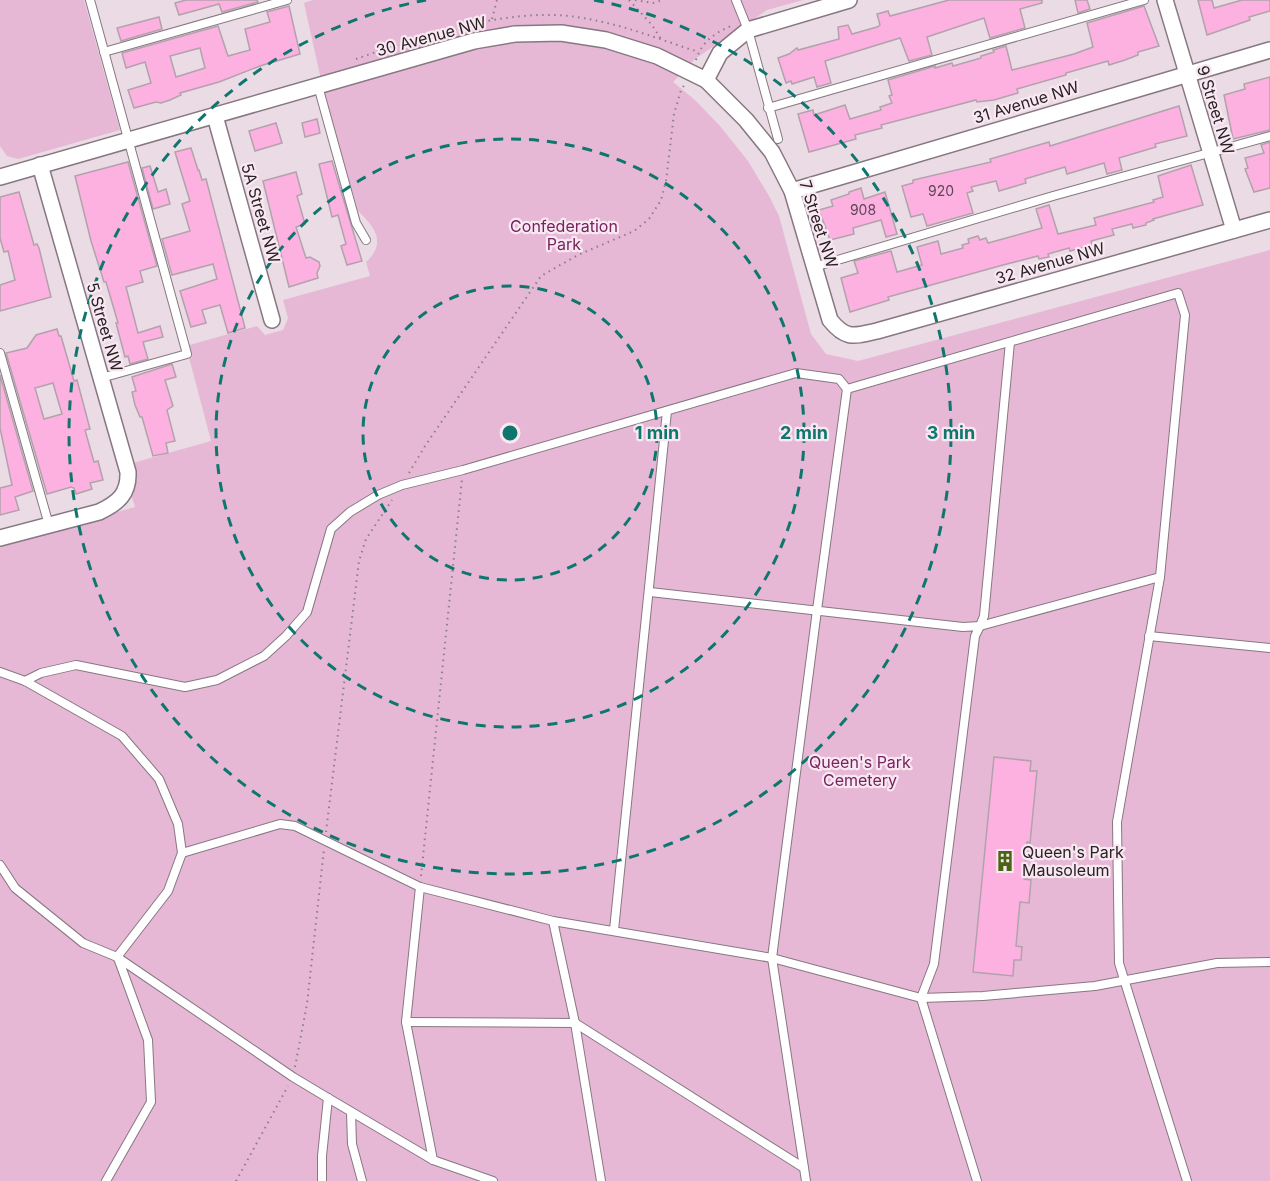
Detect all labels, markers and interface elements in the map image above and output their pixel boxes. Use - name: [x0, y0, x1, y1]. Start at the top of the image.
- street label: 30 Avenue NW: [374, 12, 488, 60]
- street label: 9 Street NW: [1193, 63, 1239, 157]
- street label: 31 Avenue NW: [971, 76, 1081, 128]
- street label: 5A Street NW: [237, 161, 285, 265]
- street label: 7 Street NW: [795, 178, 843, 271]
- house number: 920: [928, 182, 954, 199]
- house number: 908: [850, 201, 876, 218]
- park label: Confederation Park: [510, 216, 618, 254]
- street label: 32 Avenue NW: [993, 238, 1107, 288]
- street label: 5 Street NW: [83, 280, 127, 374]
- text: 1 min: [635, 422, 679, 443]
- text: 2 min: [780, 422, 828, 443]
- text: 3 min: [927, 422, 975, 443]
- centre of rings: [500, 423, 520, 443]
- park label: Queen's Park Cemetery: [809, 752, 911, 790]
- place label: Queen's Park Mausoleum: [1022, 842, 1124, 880]
- building icon: Queen's Park Mausoleum: [993, 849, 1017, 873]

